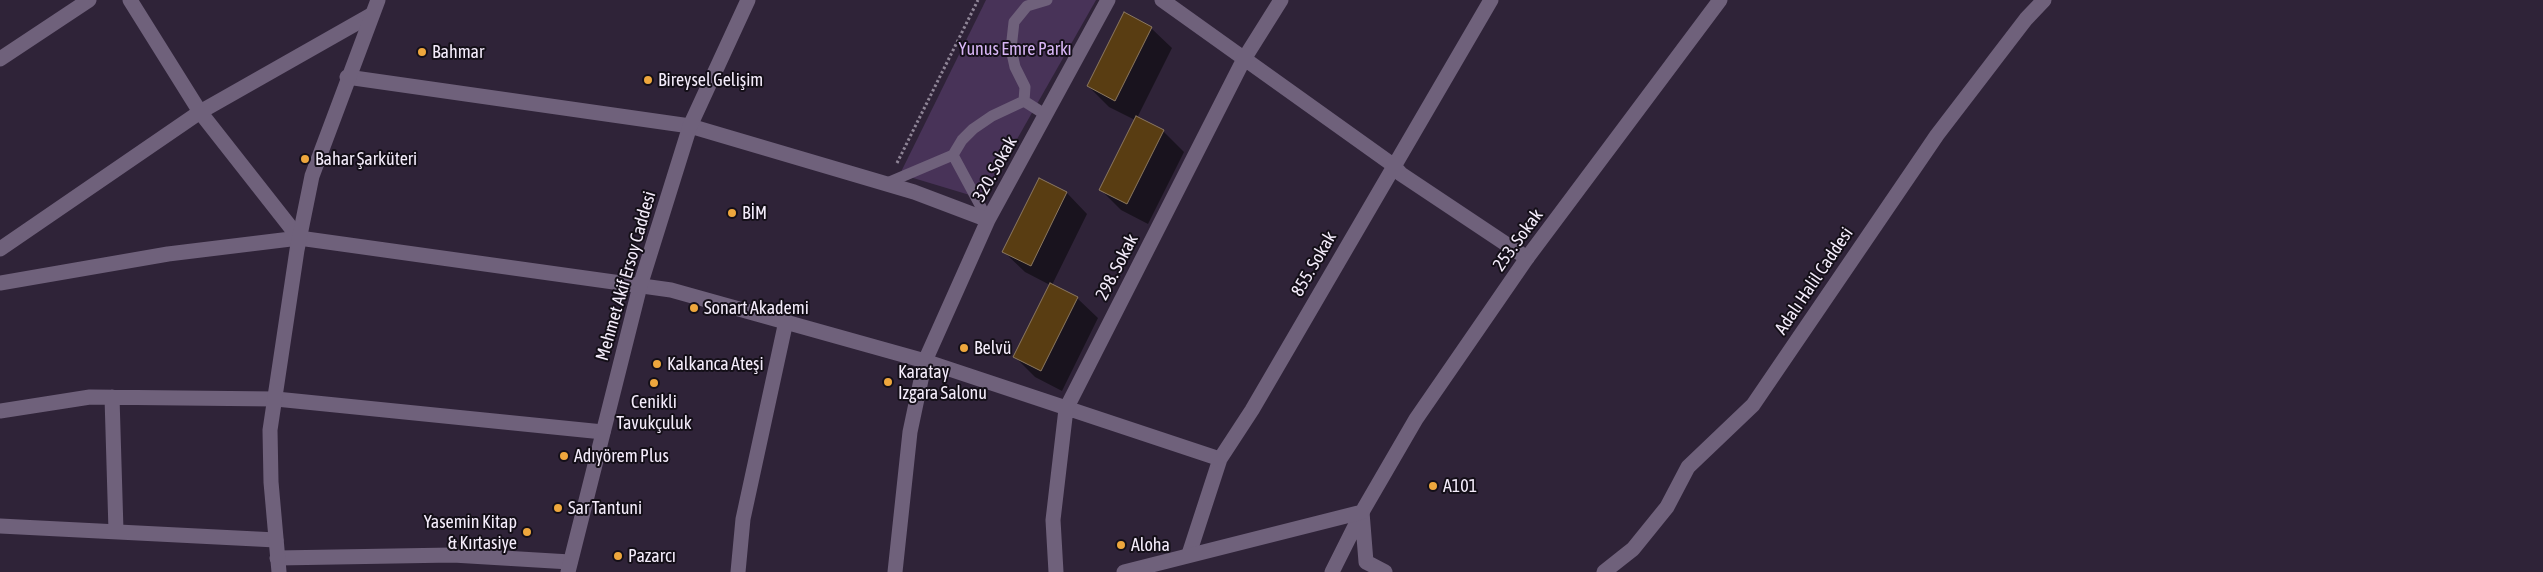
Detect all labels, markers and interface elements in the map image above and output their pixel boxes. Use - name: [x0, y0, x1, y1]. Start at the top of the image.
- park label: Yunus Emre Parkı: [958, 38, 1072, 60]
- place label: Bahmar: [432, 41, 484, 63]
- marker: Bahmar: [416, 46, 428, 58]
- place label: Bireysel Gelişim: [658, 69, 763, 91]
- marker: Bireysel Gelişim: [642, 74, 654, 86]
- street label: 320. Sokak: [968, 133, 1022, 205]
- place label: Bahar Şarküteri: [315, 148, 417, 170]
- marker: Bahar Şarküteri: [299, 153, 311, 165]
- street label: Mehmet Akif Ersoy Caddesi: [591, 189, 661, 363]
- place label: BİM: [742, 202, 767, 224]
- street label: 253. Sokak: [1488, 205, 1548, 275]
- marker: BİM: [726, 207, 738, 219]
- street label: Adalı Halil Caddesi: [1770, 223, 1858, 339]
- street label: 855. Sokak: [1287, 228, 1341, 300]
- street label: 298. Sokak: [1091, 230, 1143, 304]
- place label: Sonart Akademi: [704, 297, 809, 319]
- marker: Sonart Akademi: [688, 302, 700, 314]
- place label: Belvü: [974, 337, 1011, 359]
- marker: Belvü: [958, 342, 970, 354]
- place label: Kalkanca Ateşi: [667, 353, 764, 375]
- marker: Kalkanca Ateşi: [651, 358, 663, 370]
- place label: Karatay Izgara Salonu: [898, 361, 987, 404]
- marker: Karatay Izgara Salonu: [882, 376, 894, 388]
- marker: Cenikli Tavukçuluk: [648, 377, 660, 389]
- place label: Cenikli Tavukçuluk: [616, 391, 692, 434]
- place label: Adıyörem Plus: [574, 445, 669, 467]
- marker: Adıyörem Plus: [558, 450, 570, 462]
- place label: A101: [1443, 475, 1477, 497]
- marker: A101: [1427, 480, 1439, 492]
- place label: Sar Tantuni: [568, 497, 642, 519]
- marker: Sar Tantuni: [552, 502, 564, 514]
- place label: Yasemin Kitap & Kırtasiye: [424, 511, 517, 554]
- marker: Yasemin Kitap & Kırtasiye: [521, 526, 533, 538]
- place label: Aloha: [1131, 534, 1170, 556]
- marker: Aloha: [1115, 539, 1127, 551]
- place label: Pazarcı: [628, 545, 676, 567]
- marker: Pazarcı: [612, 550, 624, 562]

